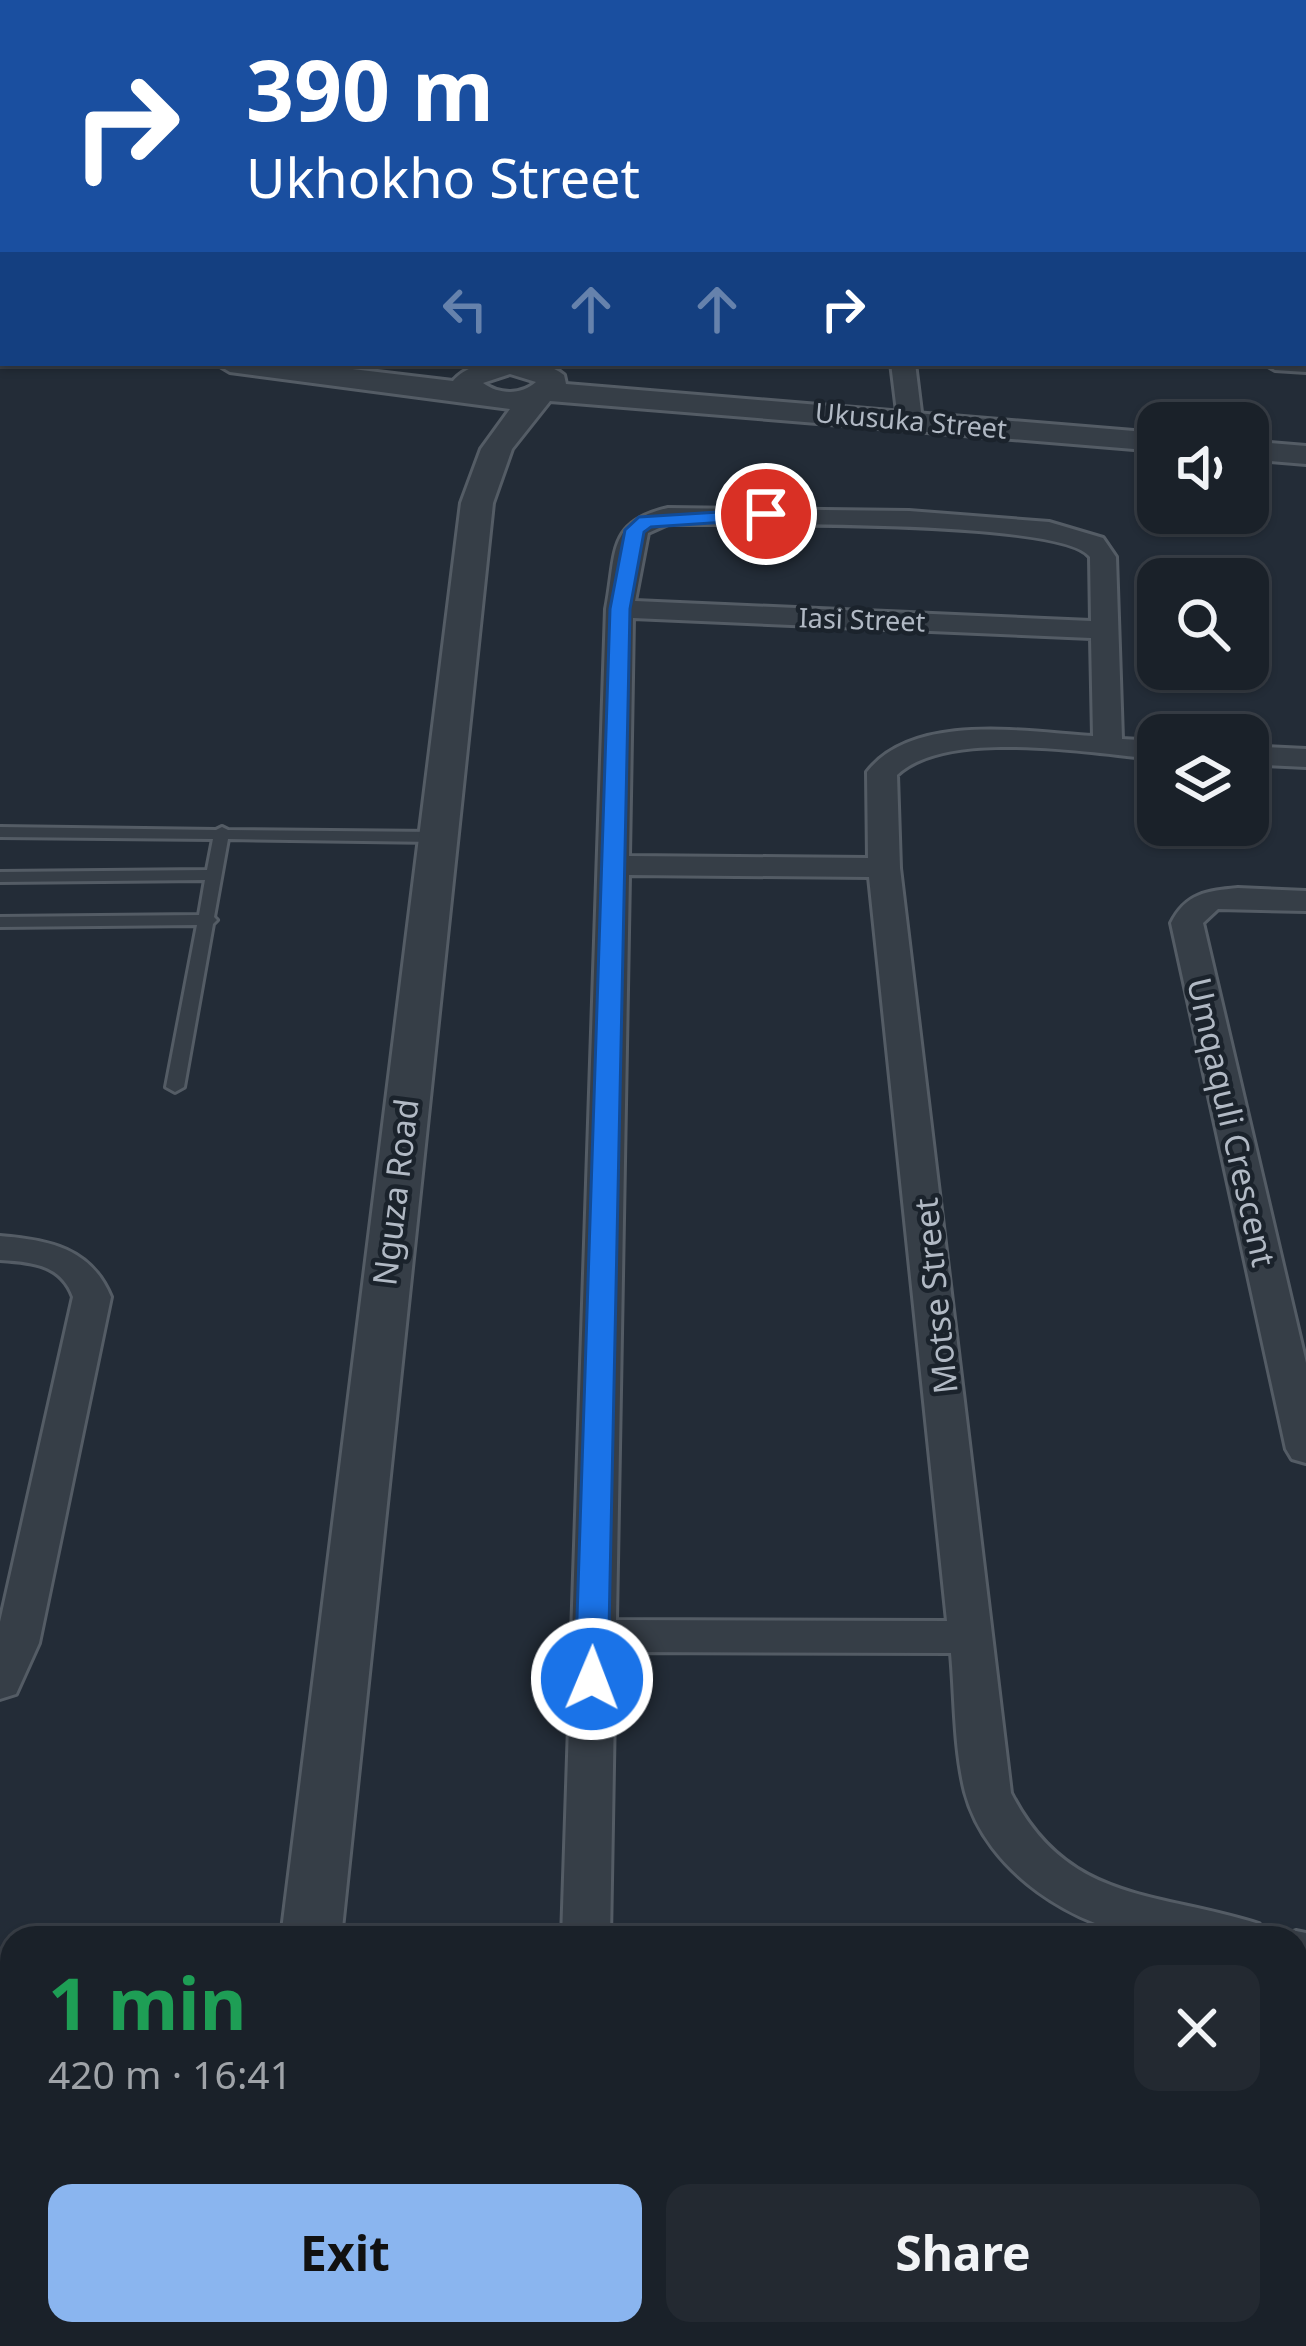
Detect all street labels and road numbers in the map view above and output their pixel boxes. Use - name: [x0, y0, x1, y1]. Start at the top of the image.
- street label: Ukusuka Street: [814, 393, 1009, 447]
- street label: Iasi Street: [798, 598, 926, 640]
- street label: Umqaquli Crescent: [1177, 973, 1287, 1271]
- street label: Nguza Road: [361, 1096, 429, 1288]
- street label: Motse Street: [902, 1196, 968, 1396]

